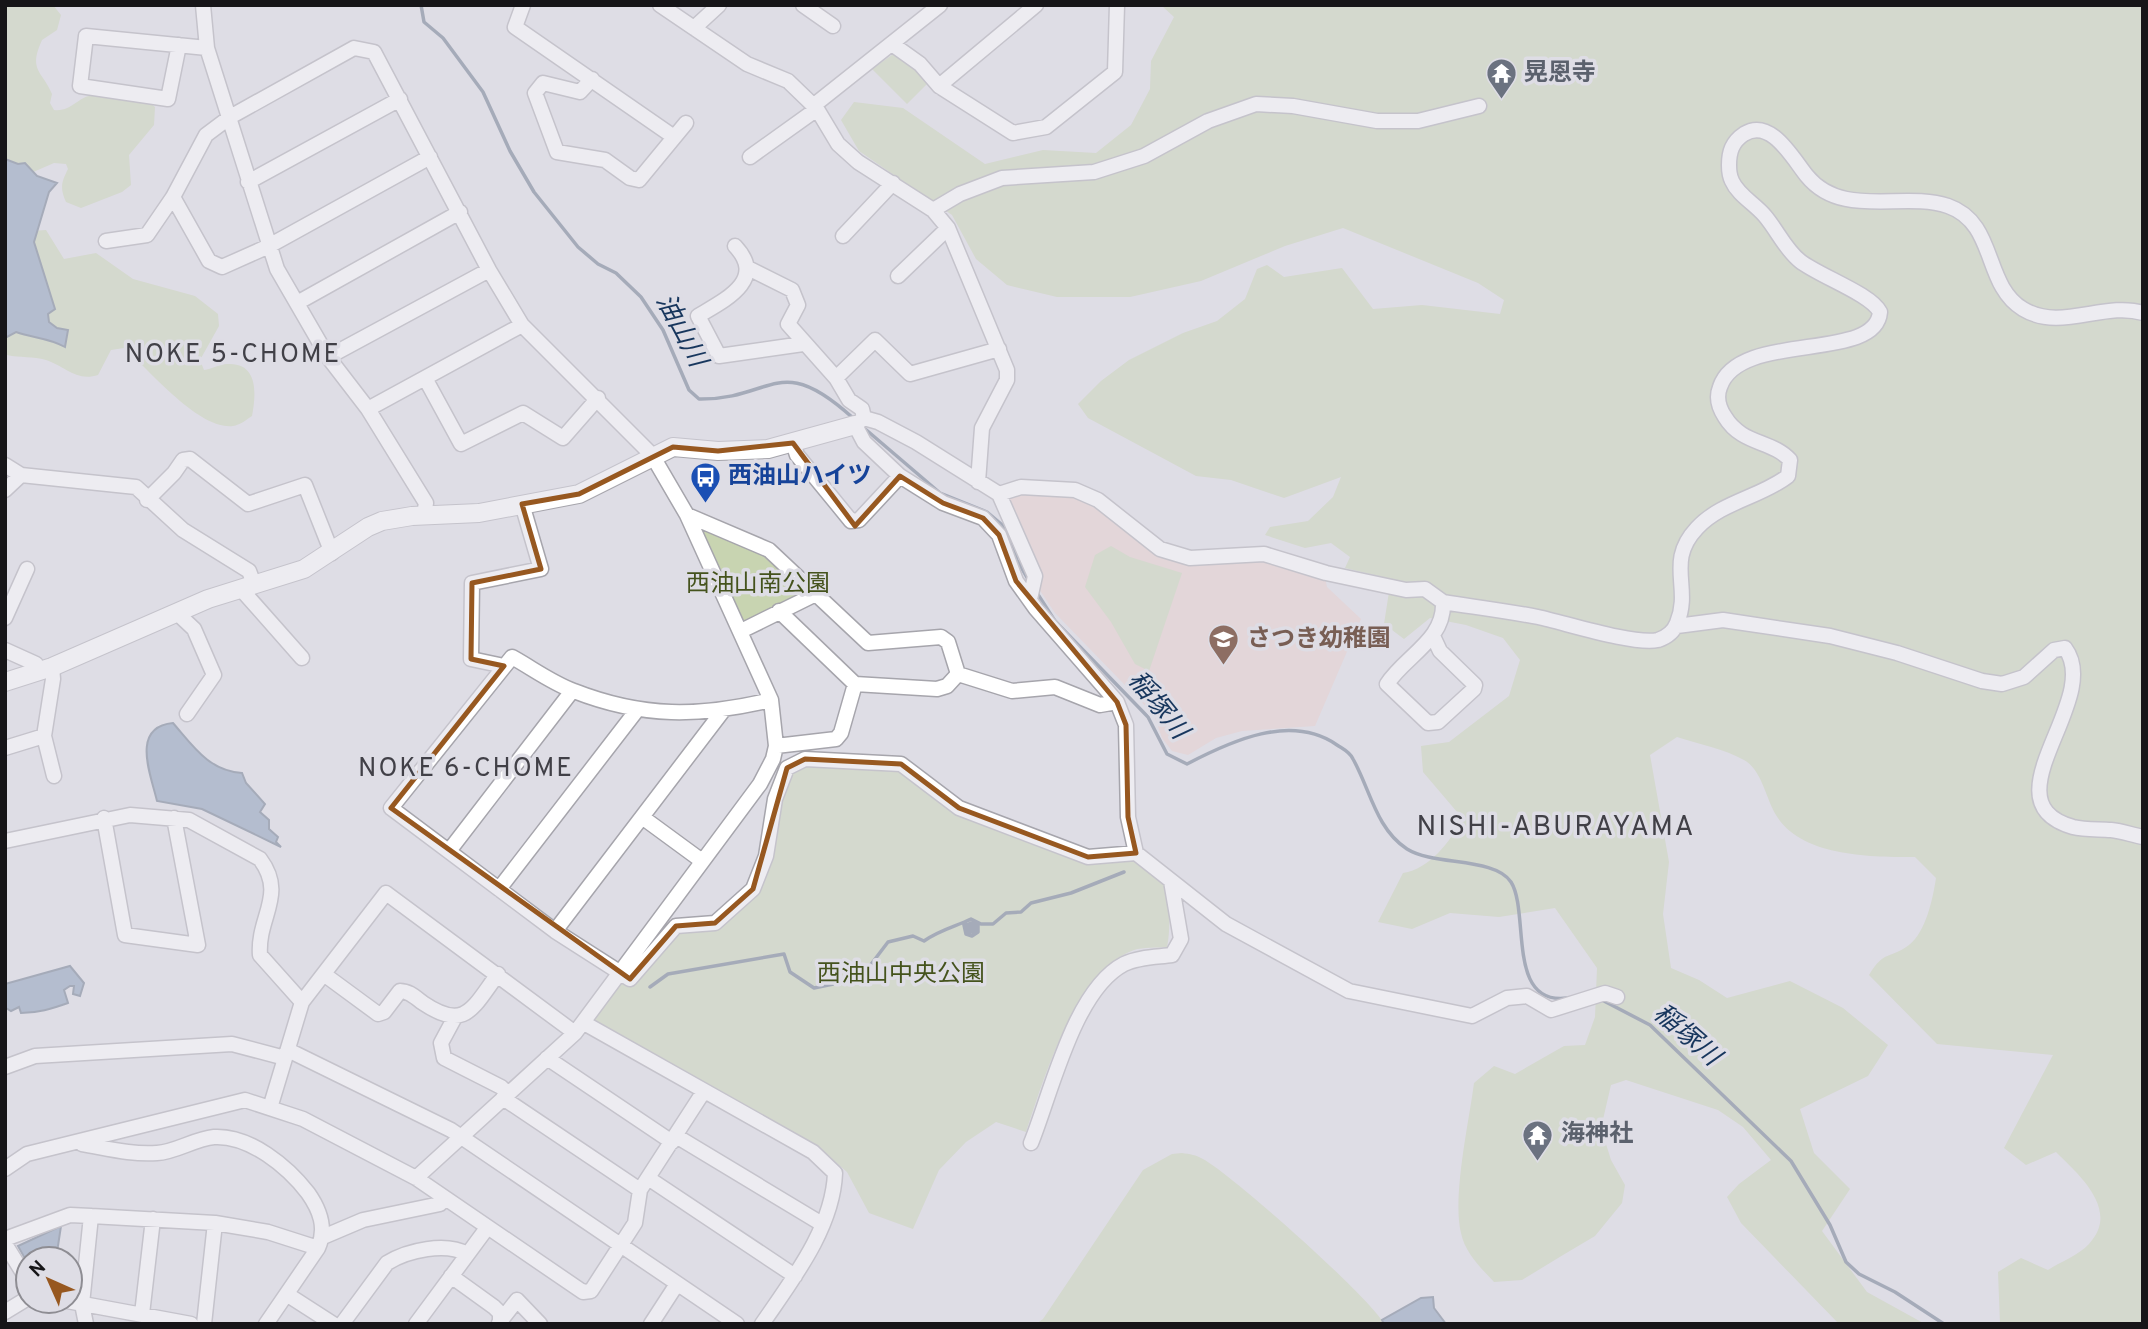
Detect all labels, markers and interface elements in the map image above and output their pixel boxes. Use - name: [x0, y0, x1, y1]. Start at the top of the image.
- temple icon: 晃恩寺: [1484, 57, 1518, 101]
- place label: 晃恩寺: [1524, 59, 1596, 89]
- water label: 油山川: [647, 289, 714, 376]
- district label: NOKE 5-CHOME: [125, 339, 341, 372]
- bus stop icon: 西油山ハイツ: [688, 460, 722, 504]
- place label: 西油山ハイツ: [728, 462, 872, 492]
- park label: 西油山南公園: [686, 570, 830, 600]
- school or university icon: さつき幼稚園: [1207, 623, 1241, 667]
- place label: さつき幼稚園: [1247, 625, 1391, 655]
- water label: 稲塚川: [1120, 665, 1196, 749]
- district label: NOKE 6-CHOME: [358, 753, 574, 786]
- district label: NISHI-ABURAYAMA: [1417, 810, 1695, 846]
- park label: 西油山中央公園: [817, 960, 985, 990]
- water label: 稲塚川: [1646, 998, 1729, 1076]
- temple icon: 海神社: [1521, 1118, 1555, 1162]
- place label: 海神社: [1561, 1120, 1633, 1150]
- north arrow: [14, 1245, 84, 1315]
- text: N: [25, 1256, 52, 1283]

